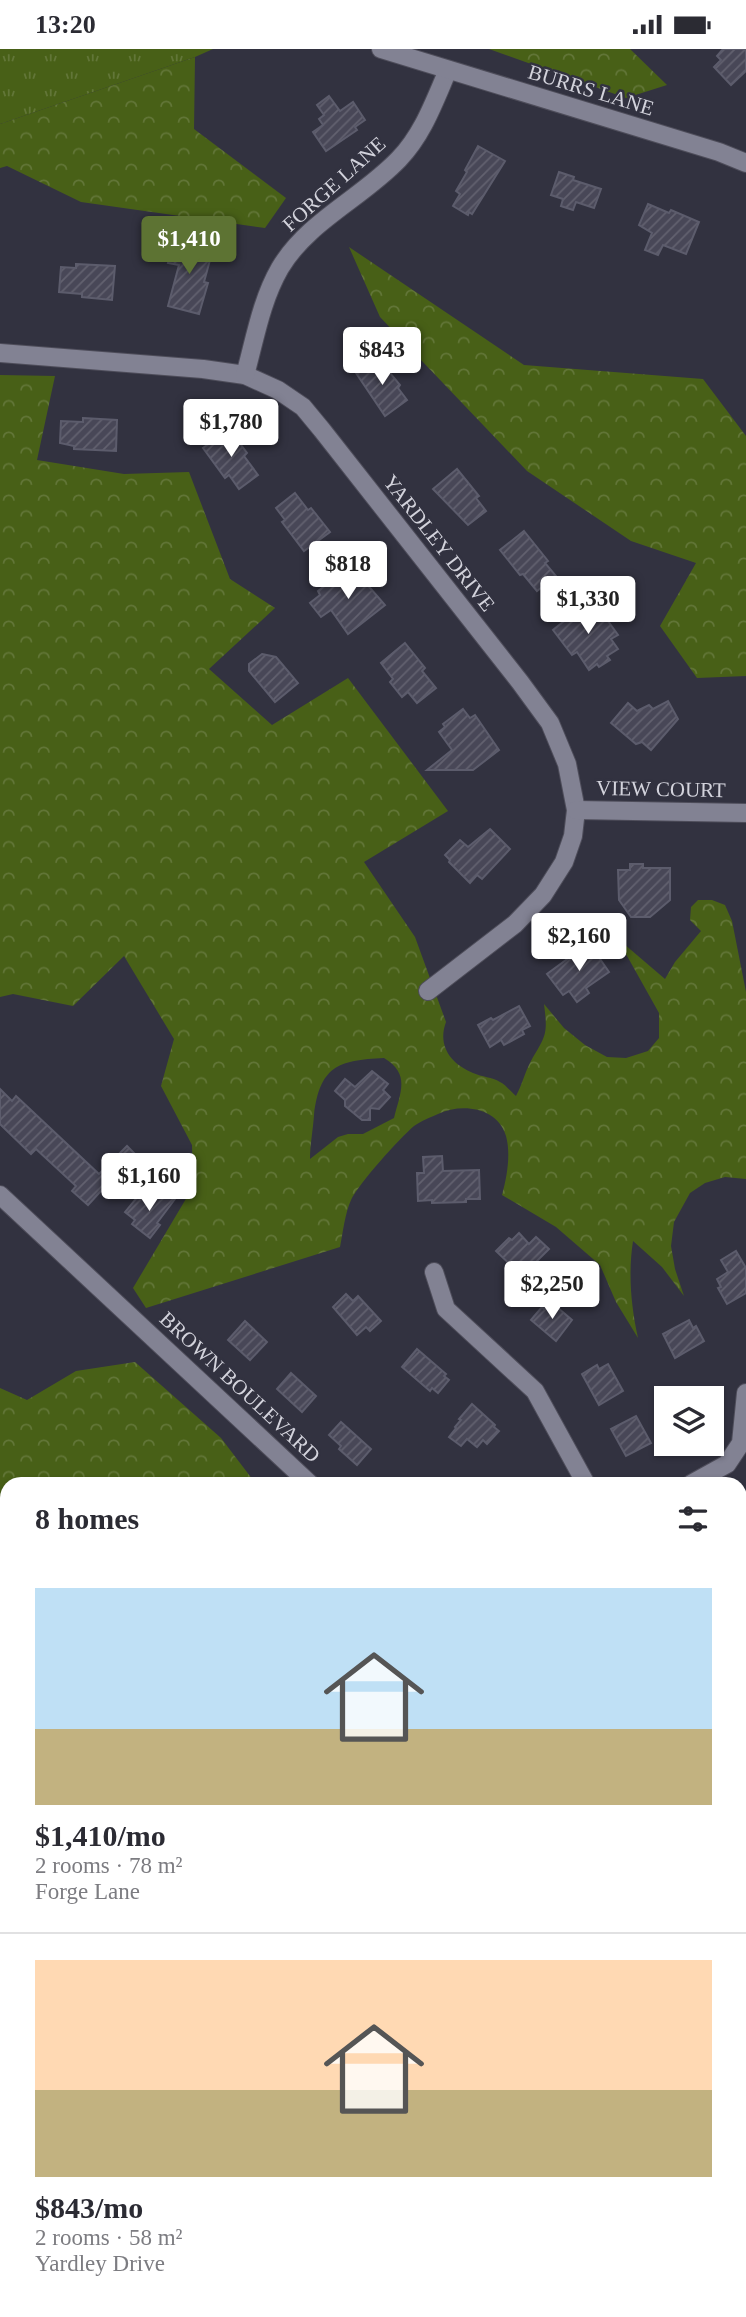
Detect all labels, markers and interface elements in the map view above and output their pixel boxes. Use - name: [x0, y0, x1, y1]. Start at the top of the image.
- text: 13:20: [35, 10, 96, 39]
- street label: BURRS LANE: [525, 60, 657, 120]
- street label: FORGE LANE: [278, 132, 390, 236]
- pin: $1,410: [132, 217, 246, 276]
- text: $1,410: [157, 226, 221, 251]
- pin: $843: [341, 327, 423, 387]
- text: $843: [359, 337, 405, 362]
- pin: $1,780: [174, 399, 288, 459]
- text: $1,780: [199, 409, 263, 434]
- street label: YARDLEY DRIVE: [378, 470, 500, 616]
- pin: $818: [307, 541, 389, 601]
- text: $818: [325, 551, 371, 576]
- pin: $1,330: [531, 577, 645, 636]
- text: $1,330: [556, 586, 620, 611]
- street label: VIEW COURT: [596, 776, 726, 802]
- pin: $2,160: [522, 913, 636, 973]
- text: $2,160: [547, 923, 611, 948]
- pin: $1,160: [92, 1153, 206, 1213]
- text: $1,160: [117, 1163, 181, 1188]
- pin: $2,250: [495, 1261, 609, 1321]
- text: $2,250: [520, 1271, 584, 1296]
- street label: BROWN BOULEVARD: [155, 1307, 325, 1467]
- map controls: [654, 1386, 724, 1456]
- button: layers: [654, 1386, 724, 1456]
- icon: filters: [674, 1500, 712, 1538]
- text: 8 homes: [35, 1502, 139, 1535]
- icon: home: [311, 1634, 437, 1760]
- text: $1,410/mo: [35, 1819, 166, 1852]
- text: 2 rooms · 78 m²: [35, 1853, 182, 1878]
- text: Forge Lane: [35, 1879, 140, 1904]
- icon: home: [311, 2006, 437, 2132]
- text: $843/mo: [35, 2191, 143, 2224]
- text: 2 rooms · 58 m²: [35, 2225, 182, 2250]
- text: Yardley Drive: [35, 2251, 165, 2276]

